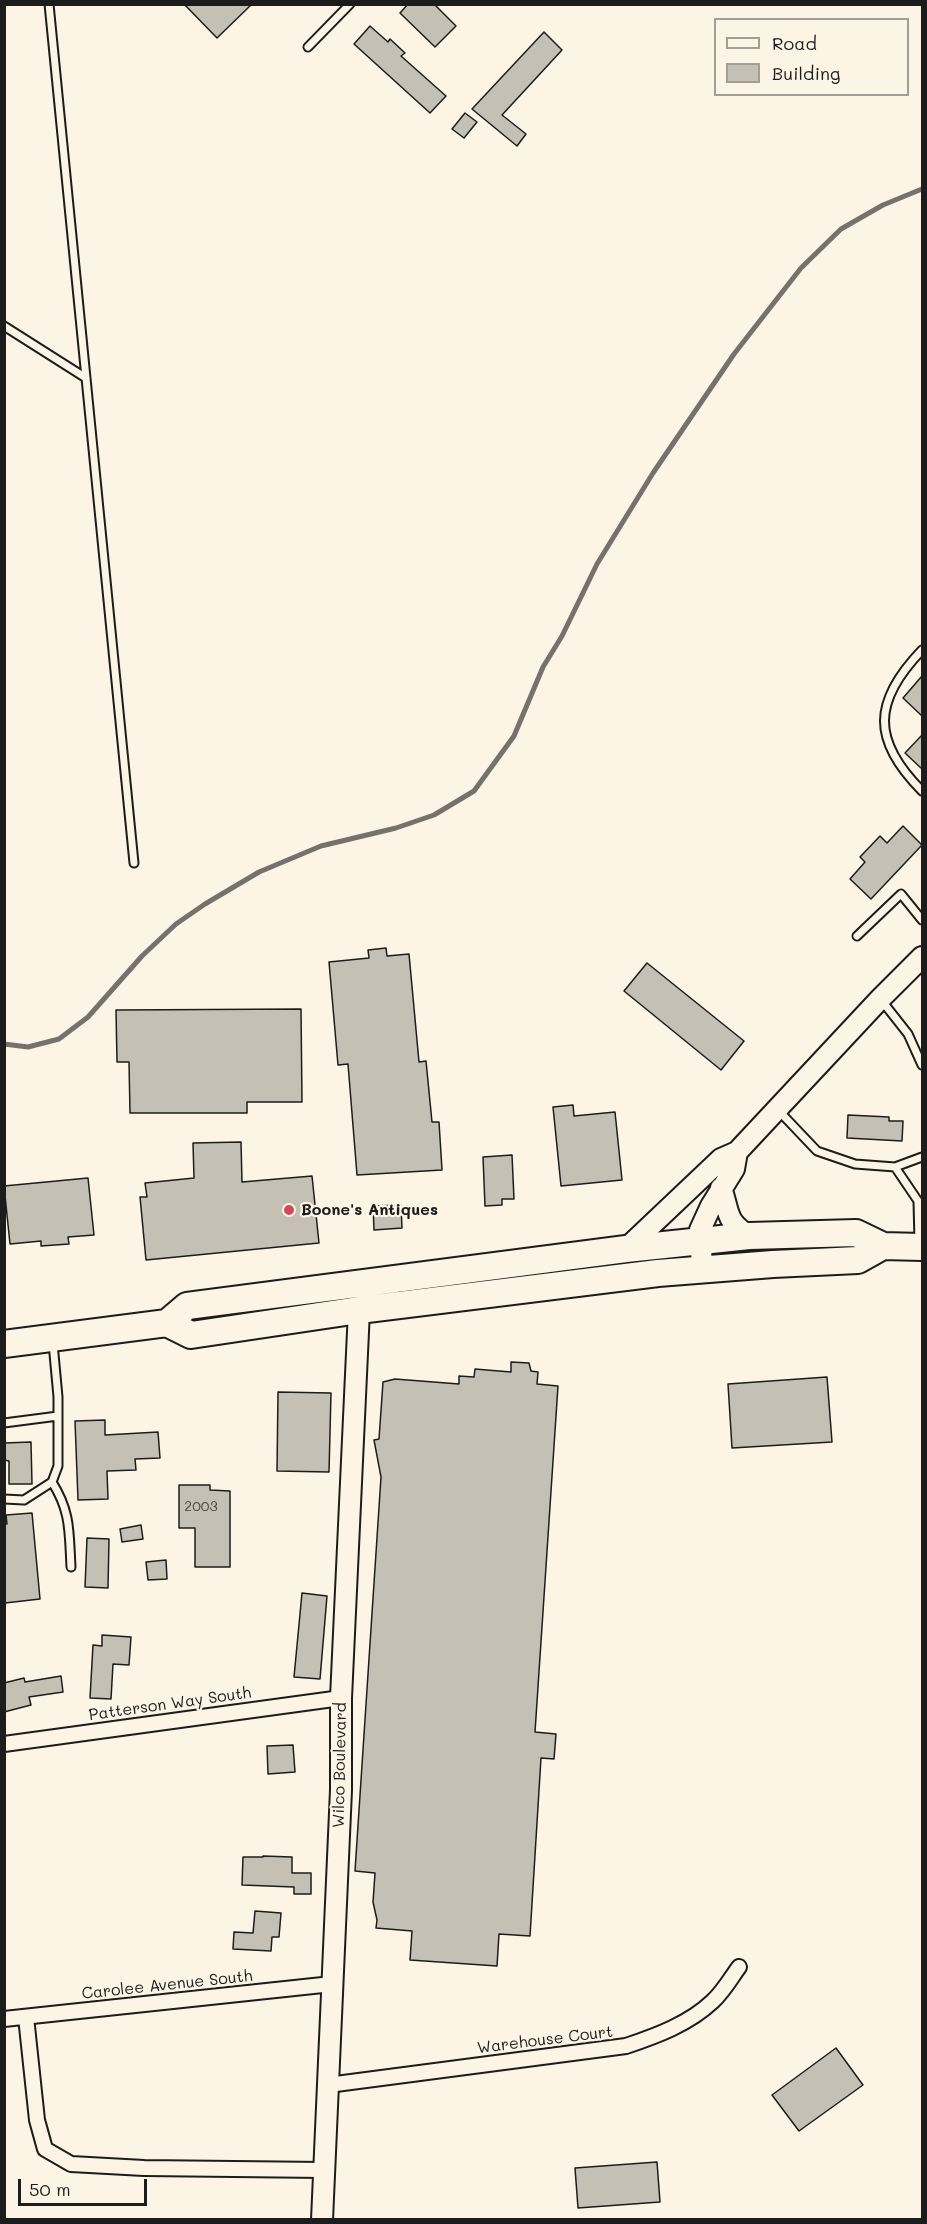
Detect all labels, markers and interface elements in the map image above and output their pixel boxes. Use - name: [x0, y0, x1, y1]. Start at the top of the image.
- legend: [714, 18, 909, 96]
- text: Road: [772, 31, 817, 55]
- text: Building: [772, 61, 840, 85]
- place label: Boone's Antiques: [301, 1200, 438, 1220]
- marker: Boone's Antiques: [282, 1203, 296, 1217]
- house number: 2003: [184, 1499, 218, 1515]
- street label: Patterson Way South: [88, 1683, 252, 1725]
- street label: Wilco Boulevard: [329, 1702, 351, 1828]
- street label: Carolee Avenue South: [81, 1966, 253, 2004]
- street label: Warehouse Court: [476, 2022, 614, 2058]
- scale bar: [21, 2167, 150, 2205]
- text: 50 m: [29, 2177, 71, 2201]

